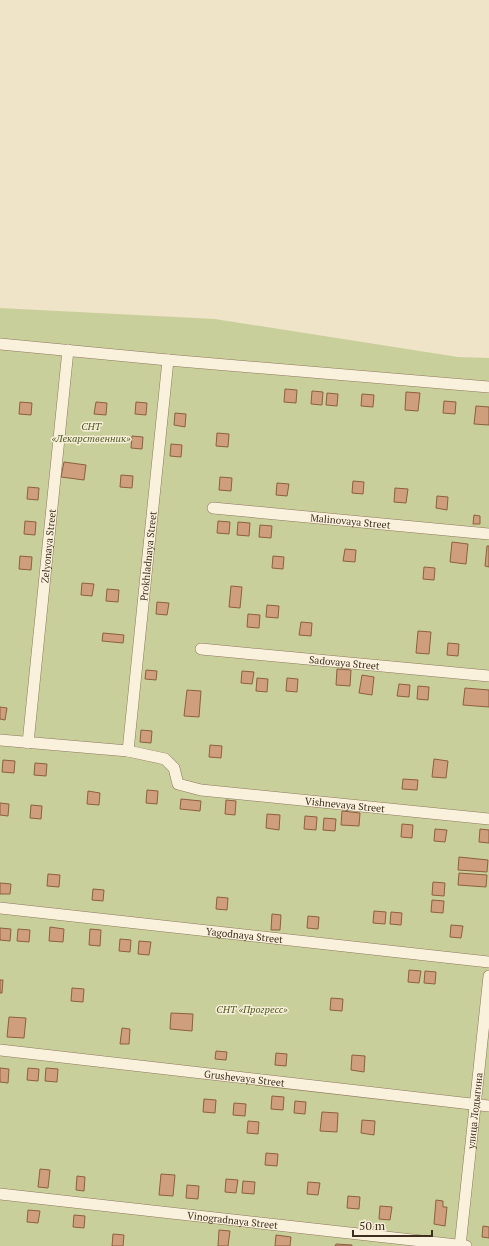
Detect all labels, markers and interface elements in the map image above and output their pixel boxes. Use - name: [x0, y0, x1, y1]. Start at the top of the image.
- park label: СНТ «Лекарственник»: [51, 420, 131, 445]
- street label: Zelyonaya Street: [38, 508, 58, 584]
- street label: Prokhladnaya Street: [137, 510, 159, 602]
- street label: Malinovaya Street: [310, 511, 391, 531]
- street label: Sadovaya Street: [309, 653, 380, 672]
- street label: Vishnevaya Street: [304, 794, 386, 815]
- street label: Yagodnaya Street: [205, 924, 284, 946]
- park label: СНТ «Прогресс»: [216, 1003, 288, 1016]
- street label: Grushevaya Street: [203, 1067, 286, 1089]
- street label: улица Лодыгина: [464, 1072, 485, 1151]
- street label: Vinogradnaya Street: [186, 1208, 279, 1232]
- scale bar: [353, 1212, 432, 1238]
- text: 50 m: [359, 1218, 386, 1233]

